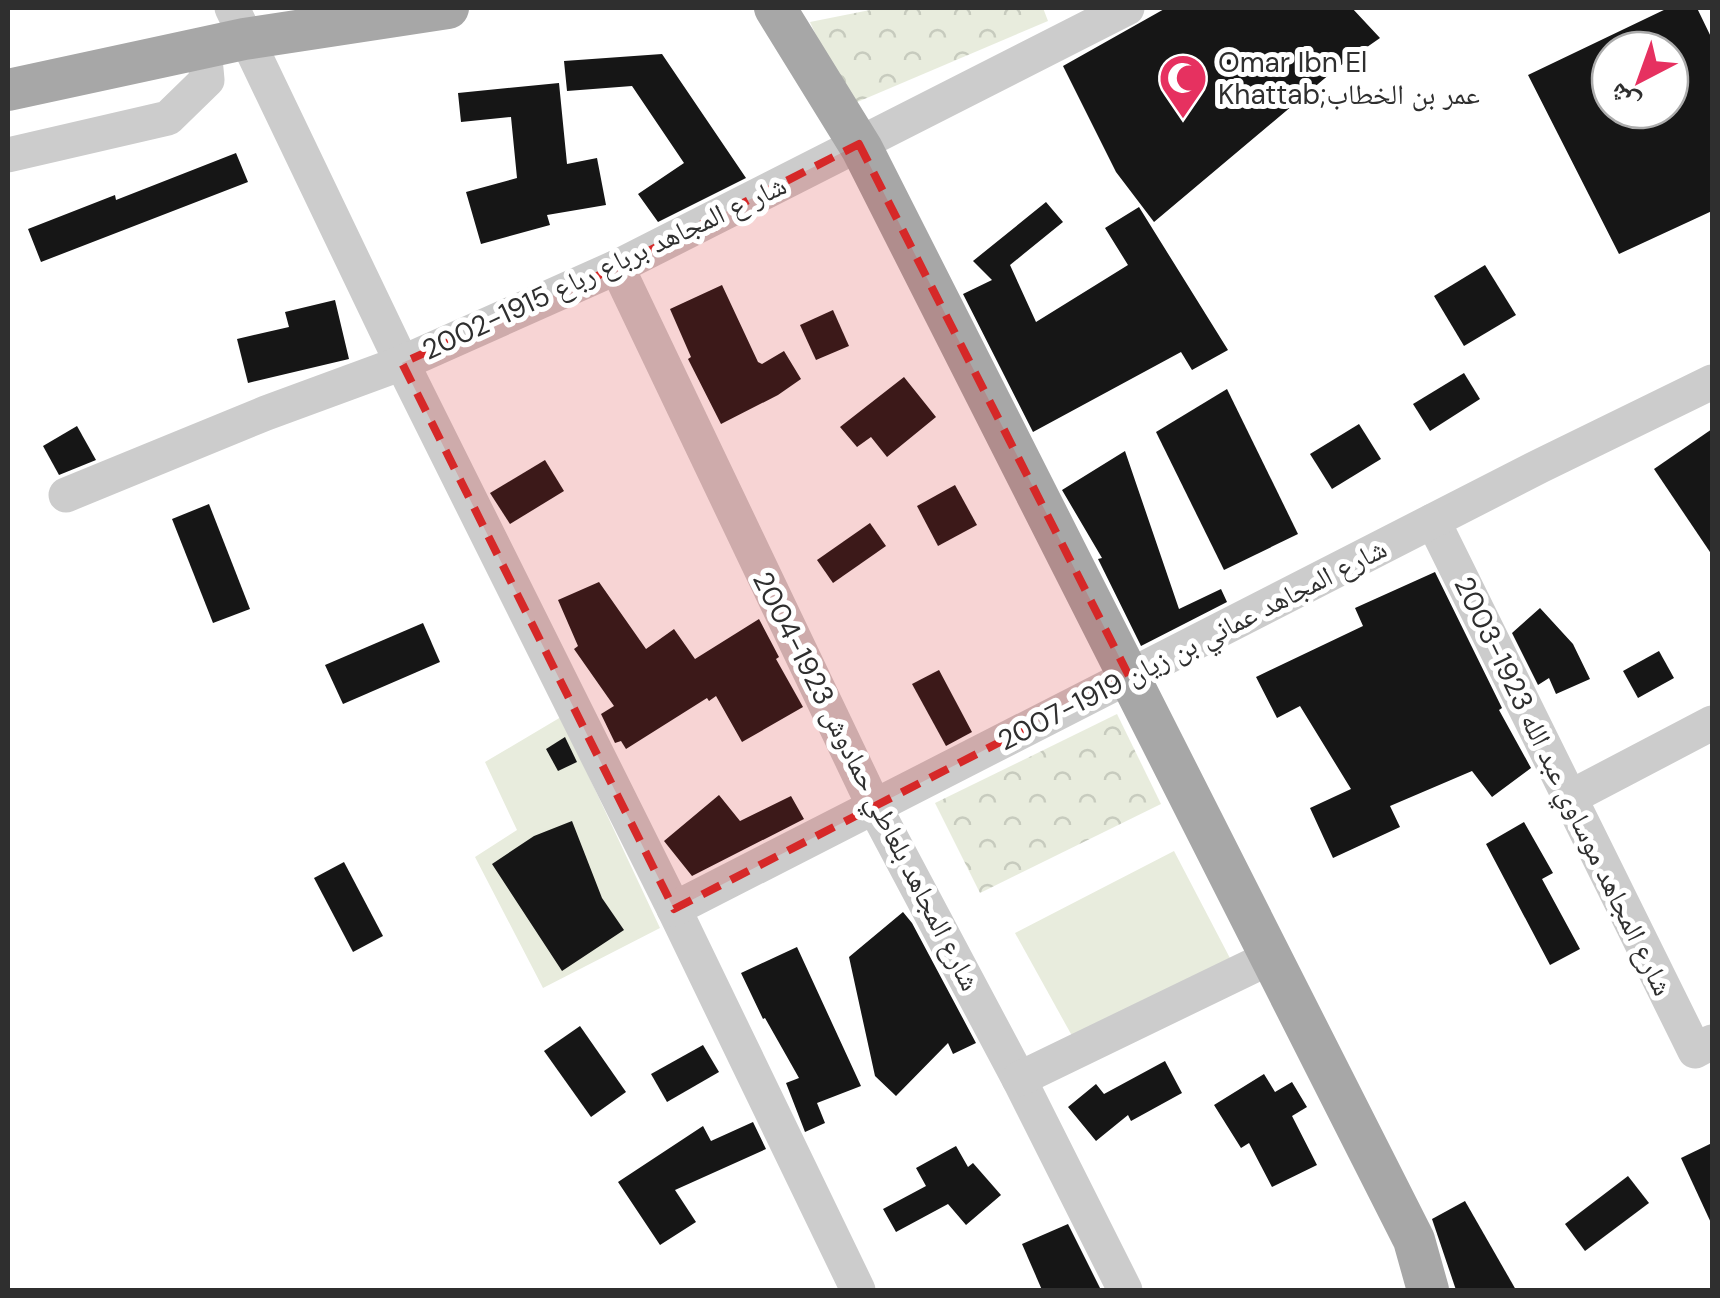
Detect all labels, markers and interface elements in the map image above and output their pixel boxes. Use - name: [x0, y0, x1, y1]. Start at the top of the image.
- north arrow: [1590, 30, 1690, 130]
- place label: Omar Ibn El Khattab;عمر بن الخطاب: [1218, 44, 1480, 113]
- mosque icon: Omar Ibn El Khattab;عمر بن الخطاب: [1157, 52, 1209, 120]
- text: ش: [1601, 75, 1647, 122]
- street label: شار ع المجاهد برباع رباع 1915-2002: [416, 167, 792, 368]
- street label: شارع المجاهد عماني بن زيان 1919-2007: [992, 530, 1395, 763]
- street label: شارع المجاهد بلعاطي حمادوش 1923-2004: [741, 565, 989, 999]
- street label: شارع المجاهد موساوي عبد الله 1923-2003: [1442, 571, 1681, 1004]

